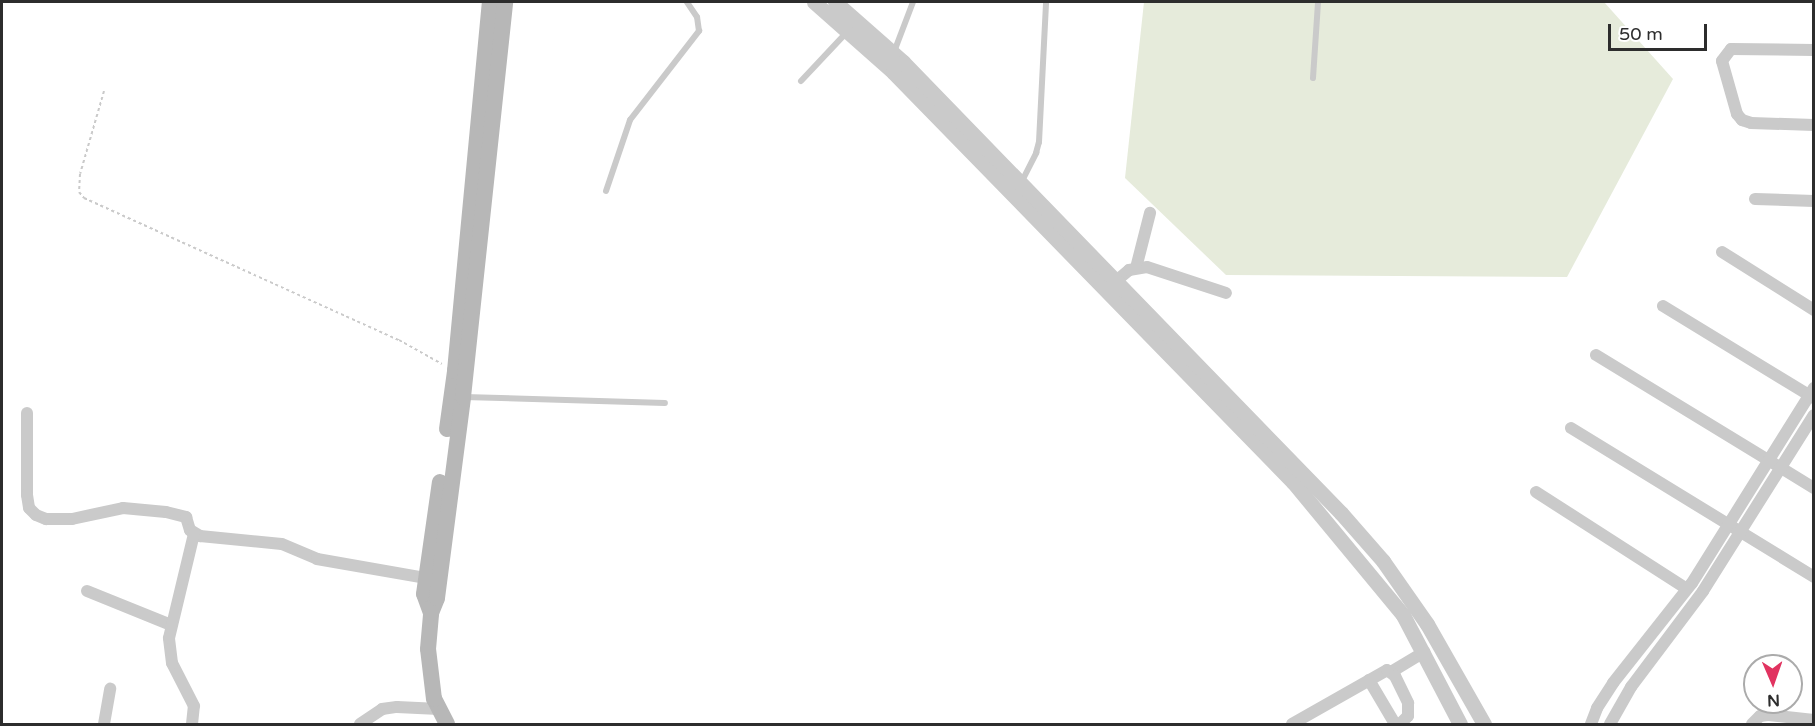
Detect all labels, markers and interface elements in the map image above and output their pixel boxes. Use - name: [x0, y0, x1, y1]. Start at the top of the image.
- scale bar: [1611, 12, 1710, 50]
- text: 50 m: [1619, 23, 1663, 45]
- north arrow: [1743, 654, 1803, 714]
- text: N: [1767, 690, 1780, 710]

